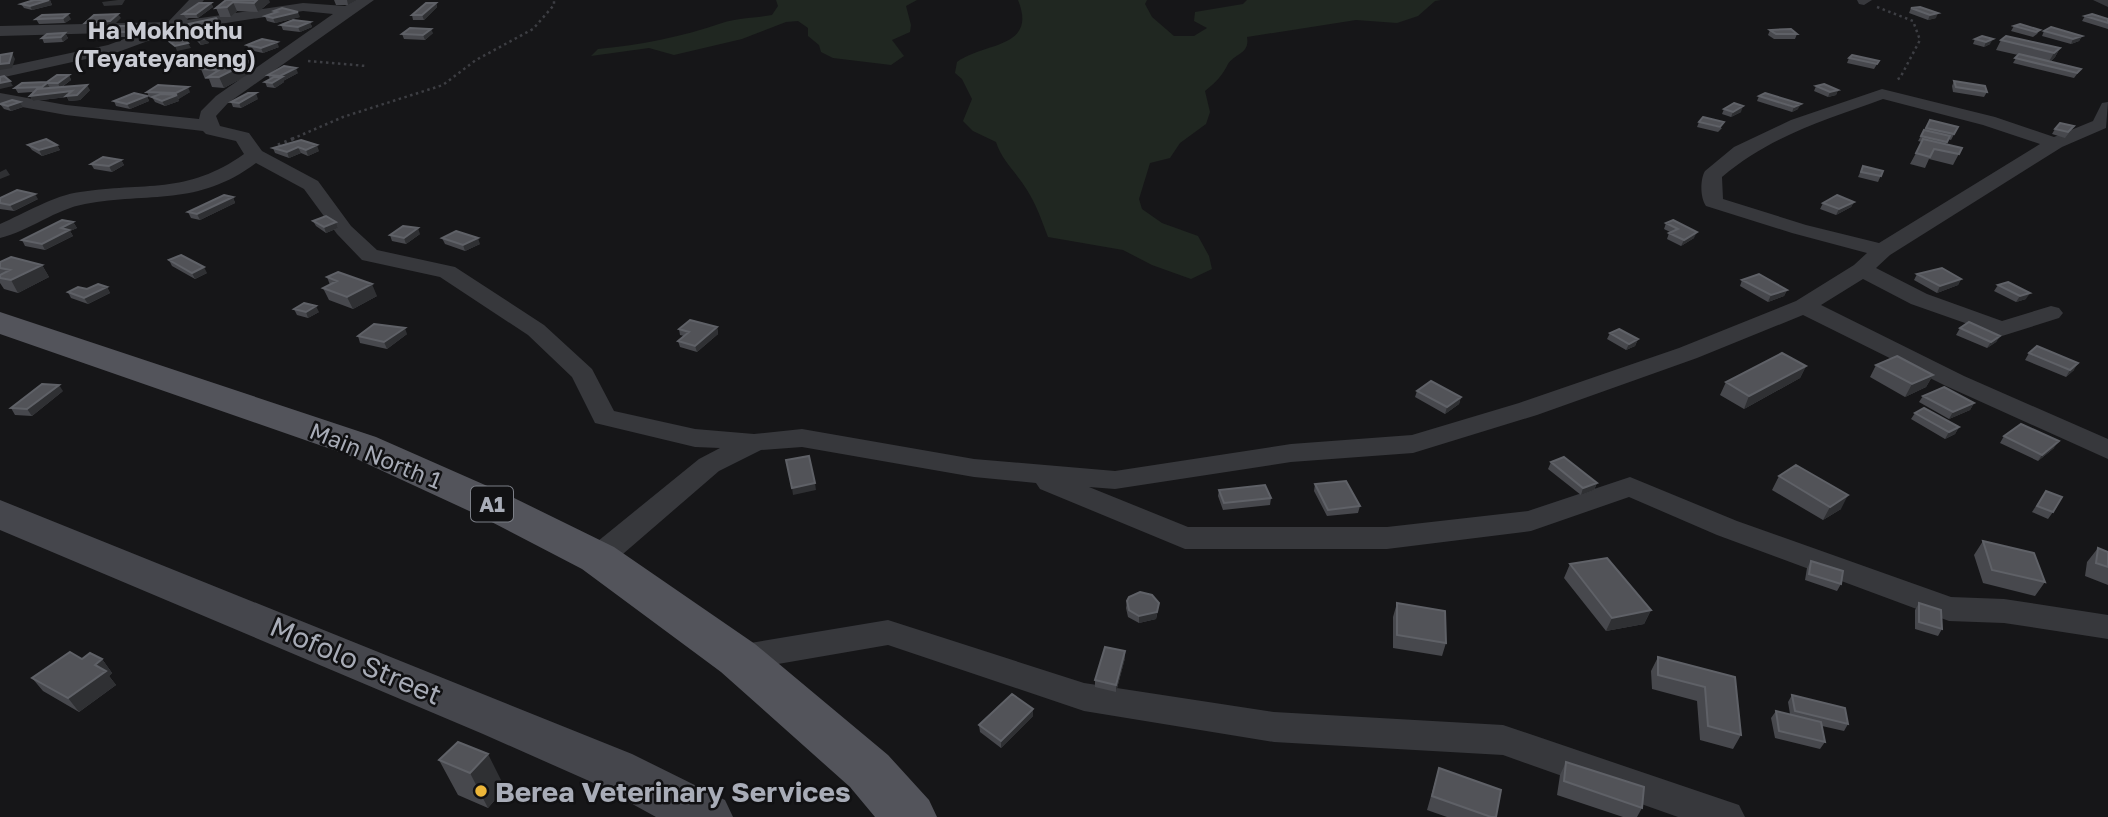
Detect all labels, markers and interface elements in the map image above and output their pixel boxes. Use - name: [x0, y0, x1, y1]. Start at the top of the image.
- district label: Ha Mokhothu (Teyateyaneng): [74, 15, 256, 72]
- street label: Main North 1: [306, 416, 446, 494]
- road number: A1: [471, 486, 513, 522]
- street label: Mofolo Street: [265, 609, 447, 711]
- place label: Berea Veterinary Services: [495, 775, 851, 808]
- marker: Berea Veterinary Services: [473, 783, 489, 799]

